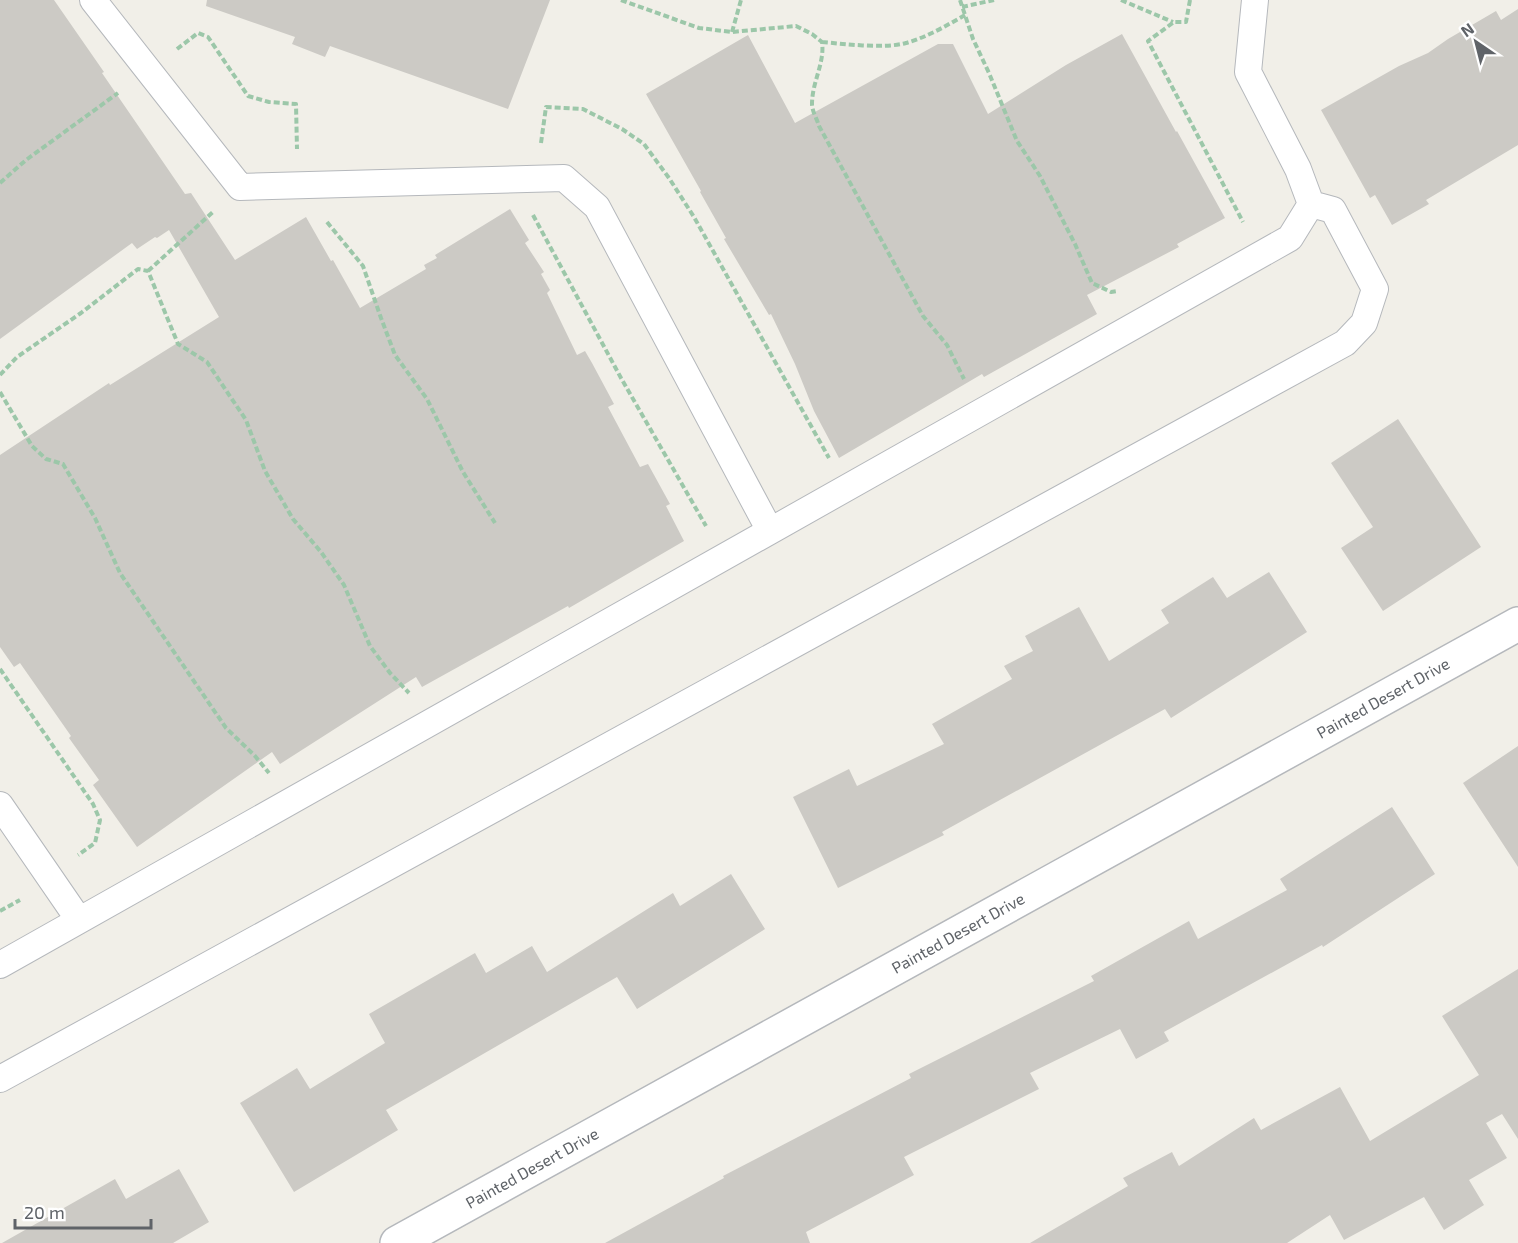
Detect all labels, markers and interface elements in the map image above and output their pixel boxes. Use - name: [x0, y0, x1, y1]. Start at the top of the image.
- north arrow: [1446, 12, 1506, 72]
- text: N: [1457, 18, 1477, 40]
- street label: Painted Desert Drive: [1313, 653, 1452, 742]
- street label: Painted Desert Drive: [888, 888, 1027, 977]
- street label: Painted Desert Drive: [462, 1123, 601, 1212]
- scale bar: [15, 1192, 152, 1230]
- text: 20 m: [24, 1201, 65, 1223]

